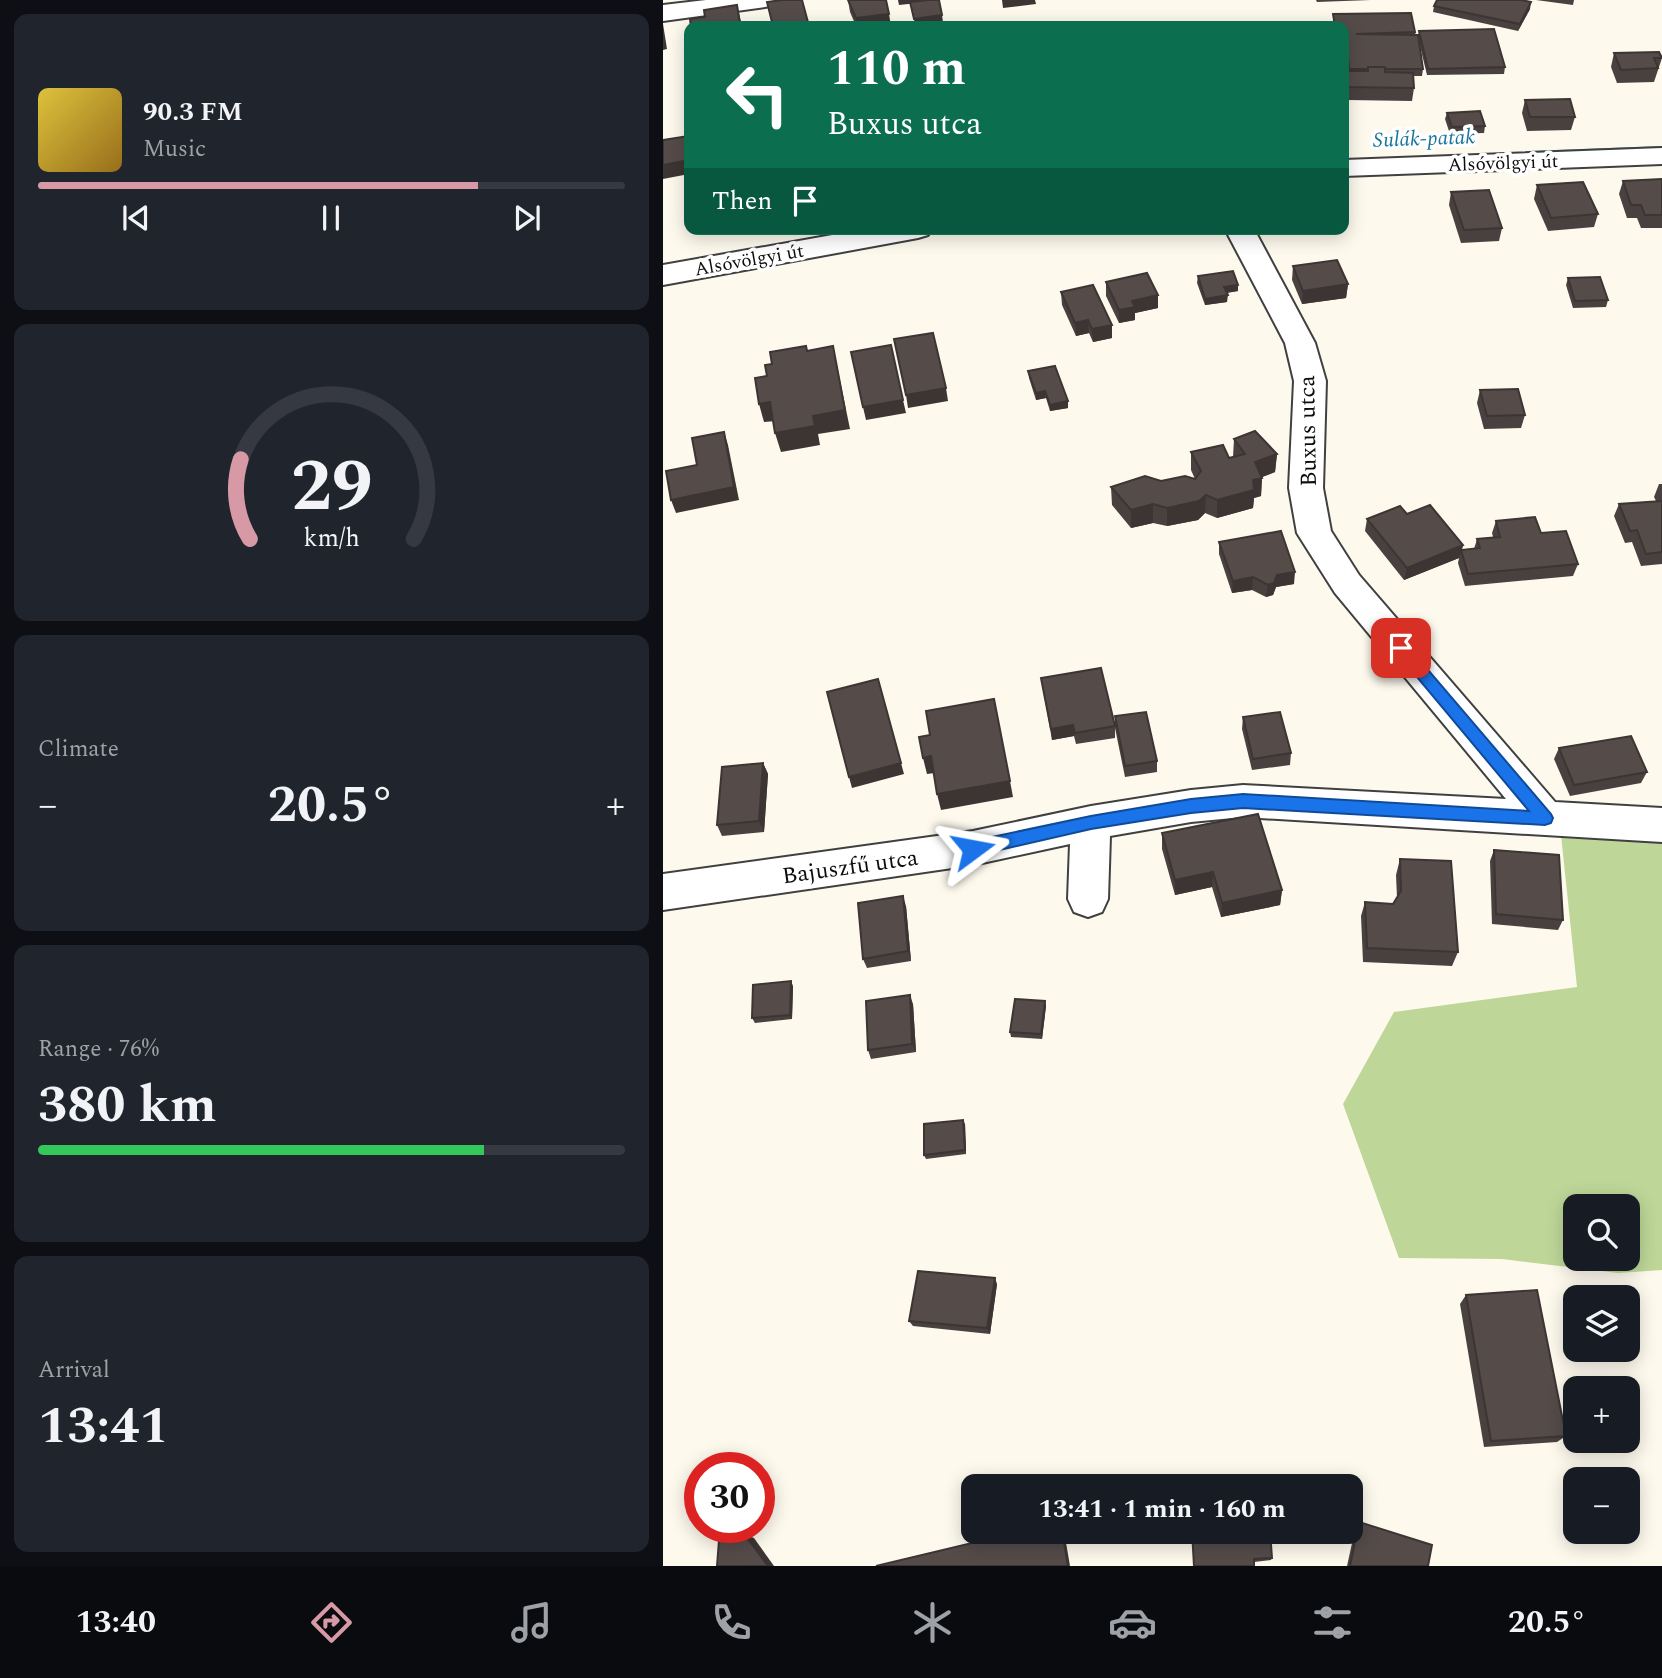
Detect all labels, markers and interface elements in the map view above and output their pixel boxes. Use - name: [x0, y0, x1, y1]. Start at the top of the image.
- text: 110 m: [827, 32, 966, 107]
- icon: left: [712, 49, 803, 140]
- text: 90.3 FM: [143, 92, 243, 132]
- text: Buxus utca: [827, 100, 982, 149]
- water label: Sulák-patak: [1372, 121, 1476, 157]
- text: Music: [143, 132, 206, 167]
- street label: Alsóvölgyi út: [1447, 147, 1559, 180]
- text: Then: [712, 181, 772, 221]
- icon: arrive: [786, 182, 824, 220]
- icon: previous: [117, 199, 155, 237]
- icon: pause: [312, 199, 350, 237]
- icon: next: [508, 199, 546, 237]
- street label: Alsóvölgyi út: [692, 237, 807, 284]
- street label: Buxus utca: [1290, 375, 1327, 487]
- text: 29: [291, 432, 372, 543]
- text: km/h: [303, 519, 360, 557]
- pin: [1371, 618, 1431, 678]
- icon: arrive: [1382, 629, 1420, 667]
- text: Climate: [38, 732, 119, 767]
- text: 20.5°: [268, 766, 395, 845]
- text: −: [38, 777, 57, 835]
- text: +: [606, 777, 625, 835]
- position arrow: [936, 812, 1010, 886]
- street label: Bajuszfű utca: [780, 841, 921, 894]
- text: Range · 76%: [38, 1032, 159, 1067]
- text: 380 km: [38, 1066, 217, 1145]
- map controls: [1563, 1194, 1640, 1544]
- button: search: [1563, 1194, 1640, 1271]
- button: layers: [1563, 1285, 1640, 1362]
- text: Arrival: [38, 1353, 110, 1388]
- button: +: [1563, 1376, 1640, 1453]
- text: 13:41: [38, 1387, 169, 1466]
- speed limit sign: 30: [684, 1452, 775, 1543]
- button: −: [1563, 1467, 1640, 1544]
- text: 13:41 · 1 min · 160 m: [1038, 1489, 1286, 1529]
- text: 13:40: [76, 1598, 156, 1647]
- icon: directions: [307, 1598, 356, 1647]
- icon: music: [507, 1598, 556, 1647]
- icon: phone: [707, 1598, 756, 1647]
- icon: climate: [908, 1598, 957, 1647]
- icon: car: [1108, 1598, 1157, 1647]
- icon: filters: [1308, 1598, 1357, 1647]
- text: 20.5°: [1508, 1598, 1586, 1647]

